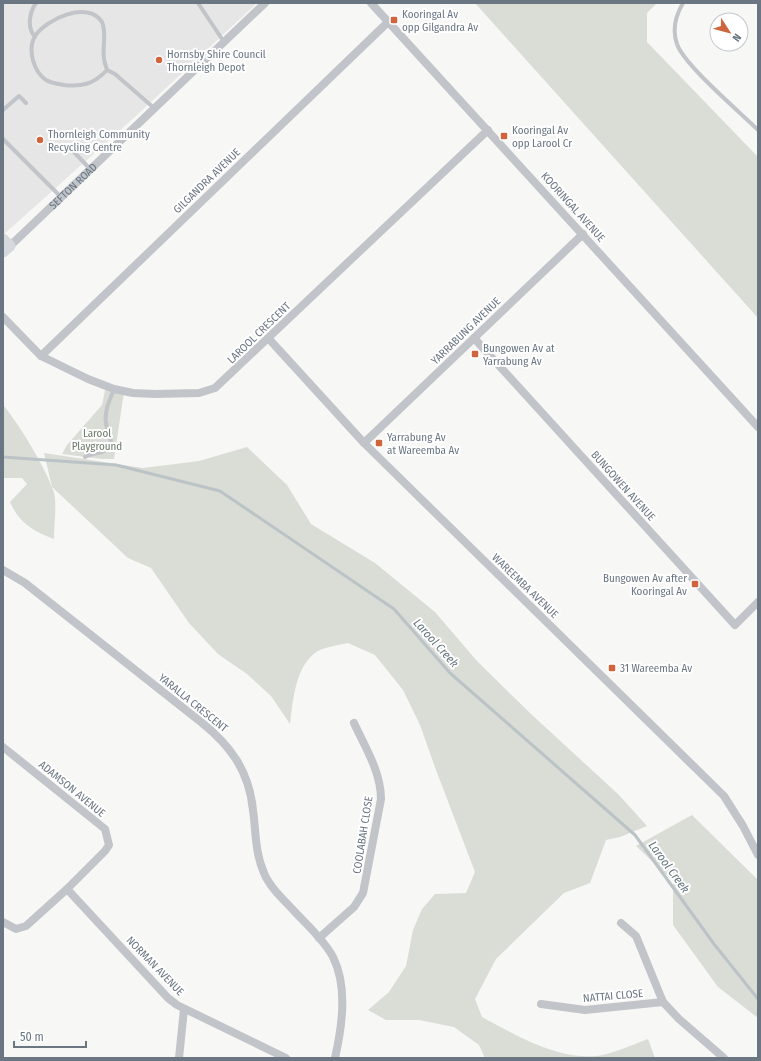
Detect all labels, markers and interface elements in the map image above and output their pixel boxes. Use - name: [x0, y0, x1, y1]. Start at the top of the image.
- place label: Kooringal Av opp Gilgandra Av: [402, 8, 478, 34]
- north arrow: [709, 12, 749, 52]
- marker: Kooringal Av opp Gilgandra Av: [389, 15, 399, 25]
- text: N: [729, 31, 744, 44]
- place label: Hornsby Shire Council Thornleigh Depot: [167, 48, 266, 74]
- marker: Hornsby Shire Council Thornleigh Depot: [154, 55, 164, 65]
- place label: Kooringal Av opp Larool Cr: [512, 124, 572, 150]
- place label: Thornleigh Community Recycling Centre: [48, 128, 150, 154]
- marker: Kooringal Av opp Larool Cr: [499, 131, 509, 141]
- marker: Thornleigh Community Recycling Centre: [35, 135, 45, 145]
- street label: GILGANDRA AVENUE: [171, 146, 243, 216]
- street label: SEFTON ROAD: [46, 160, 100, 212]
- street label: KOORINGAL AVENUE: [538, 169, 608, 245]
- street label: YARRABUNG AVENUE: [429, 295, 503, 367]
- street label: LAROOL CRESCENT: [225, 299, 294, 366]
- place label: Bungowen Av at Yarrabung Av: [483, 342, 555, 368]
- marker: Bungowen Av at Yarrabung Av: [470, 349, 480, 359]
- park label: Larool Playground: [72, 427, 122, 453]
- place label: Yarrabung Av at Wareemba Av: [387, 431, 459, 457]
- marker: Yarrabung Av at Wareemba Av: [374, 438, 384, 448]
- street label: BUNGOWEN AVENUE: [588, 448, 658, 524]
- street label: WAREEMBA AVENUE: [489, 551, 561, 621]
- place label: Bungowen Av after Kooringal Av: [603, 572, 687, 598]
- marker: Bungowen Av after Kooringal Av: [690, 579, 700, 589]
- water label: Larool Creek: [411, 616, 461, 670]
- place label: 31 Wareemba Av: [620, 662, 692, 675]
- marker: 31 Wareemba Av: [607, 663, 617, 673]
- street label: YARALLA CRESCENT: [156, 671, 231, 735]
- street label: ADAMSON AVENUE: [36, 758, 108, 820]
- street label: COOLABAH CLOSE: [350, 795, 376, 875]
- water label: Larool Creek: [646, 838, 692, 896]
- street label: NORMAN AVENUE: [124, 934, 186, 998]
- street label: NATTAI CLOSE: [582, 987, 644, 1005]
- scale bar: [14, 1023, 86, 1049]
- text: 50 m: [20, 1030, 44, 1044]

